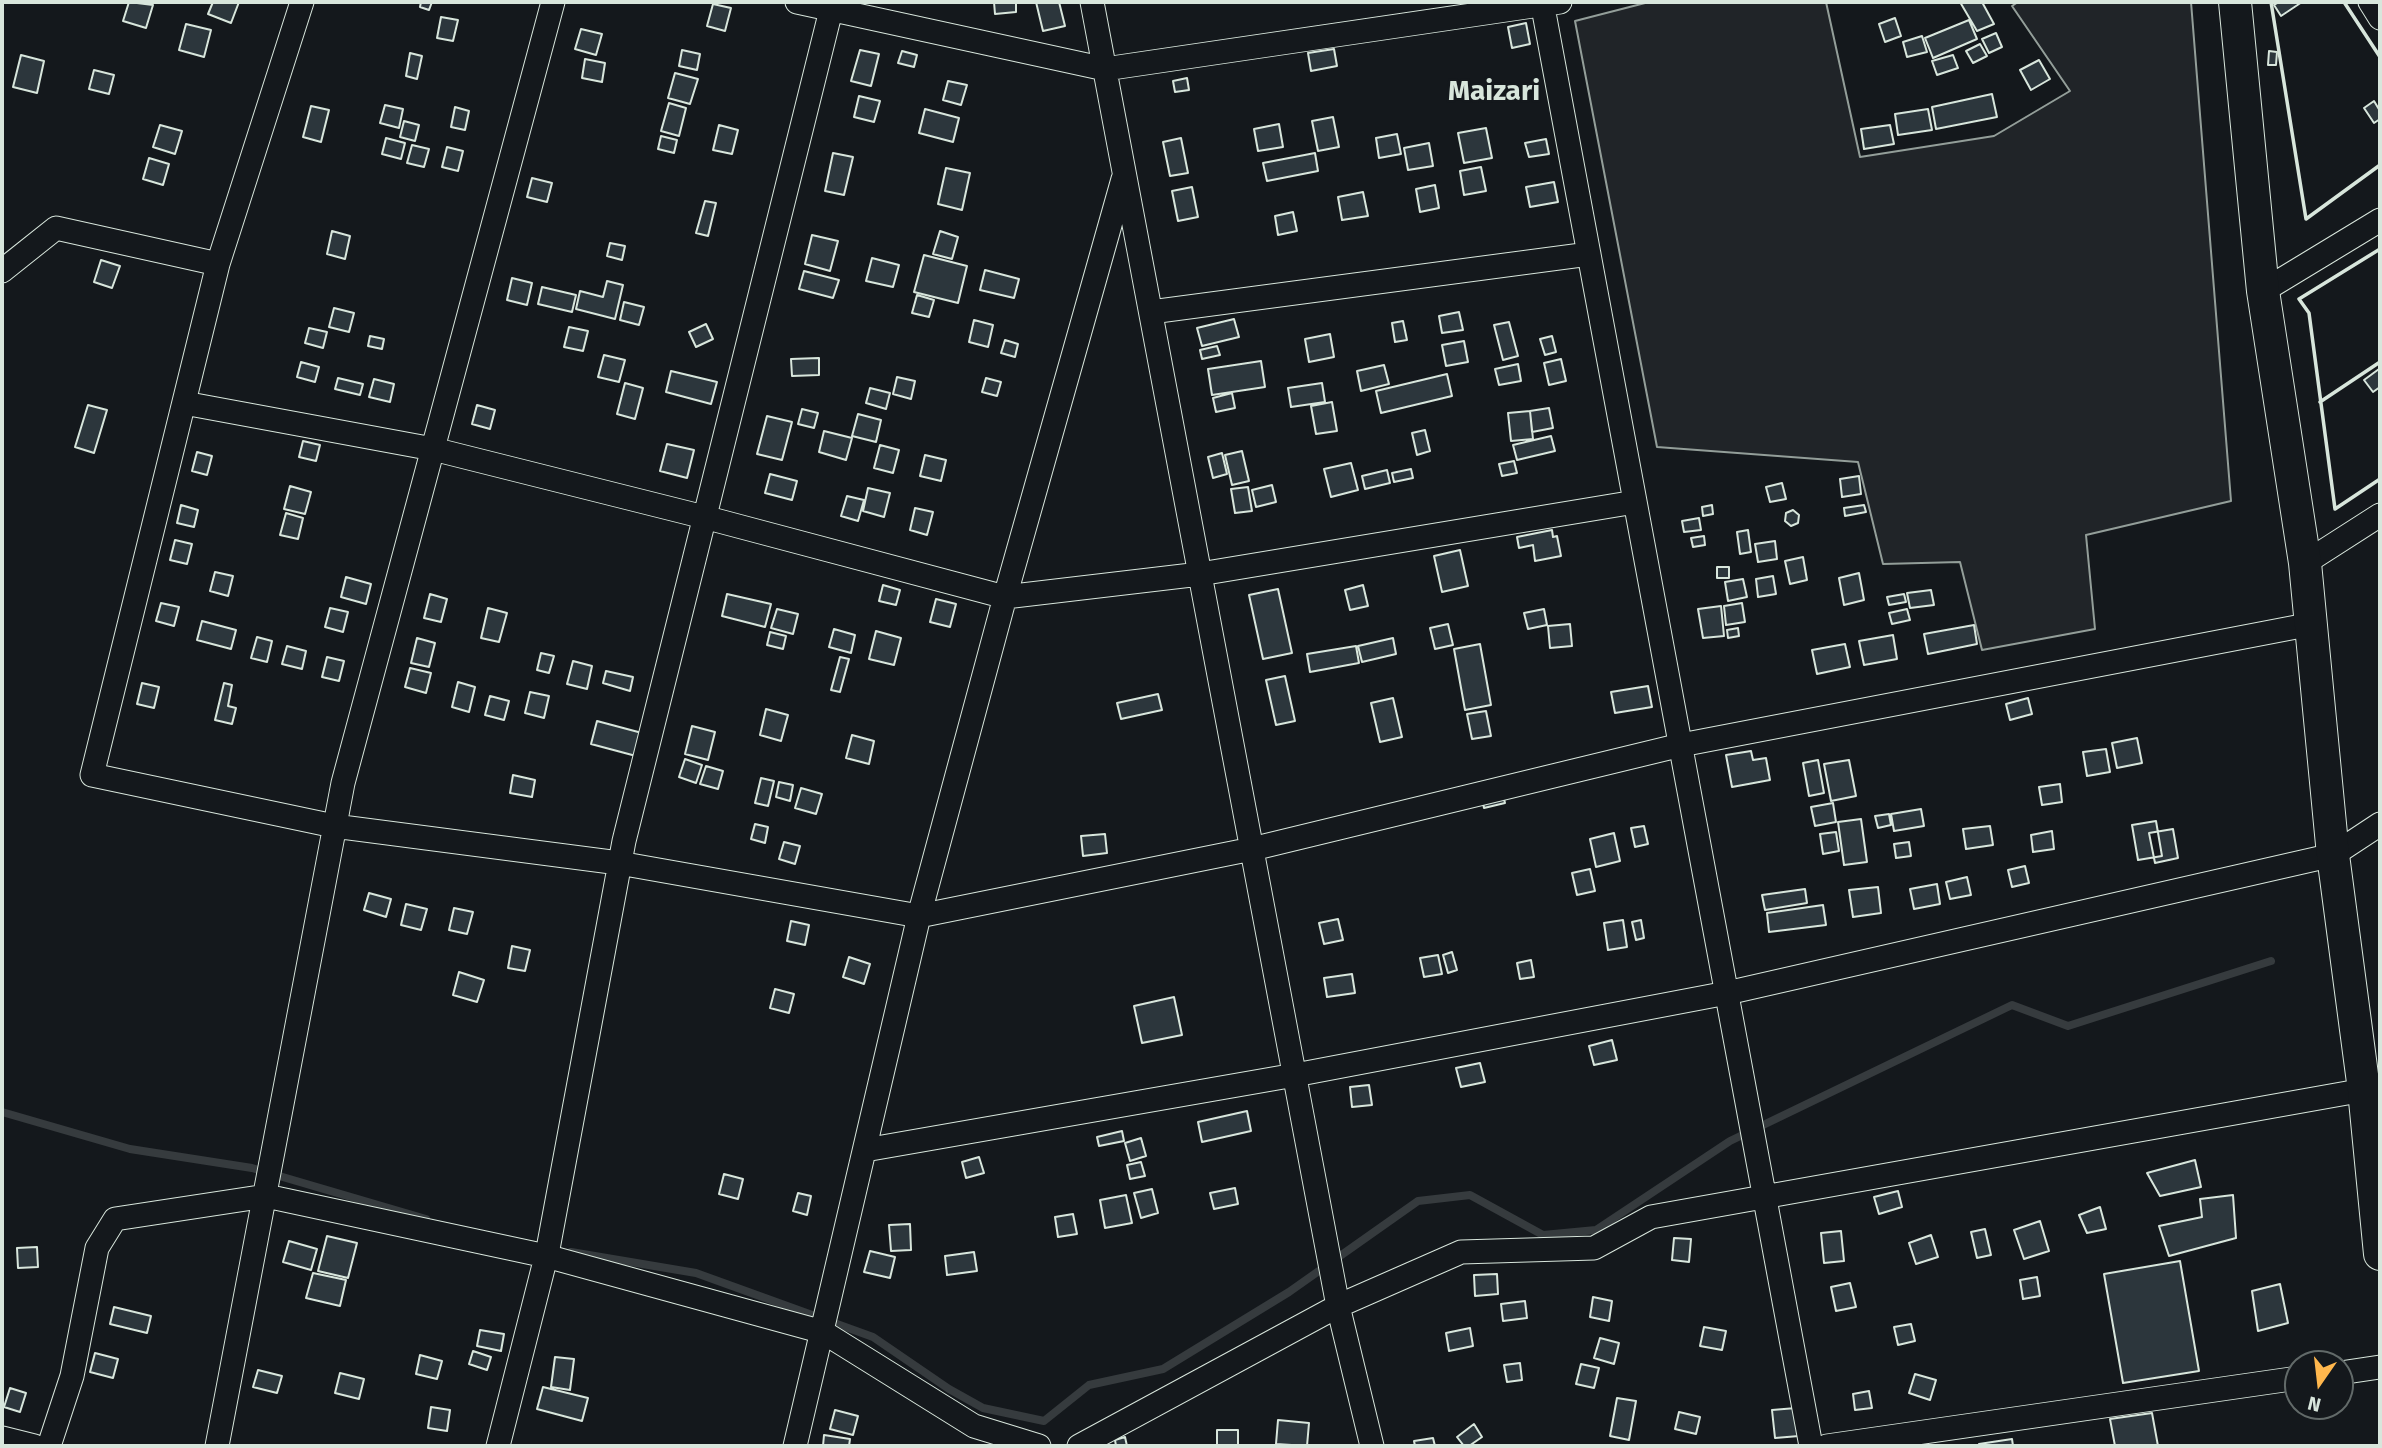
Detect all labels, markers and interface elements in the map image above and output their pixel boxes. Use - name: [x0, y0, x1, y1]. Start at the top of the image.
- district label: Maizari: [1448, 75, 1540, 109]
- north arrow: [2284, 1350, 2354, 1420]
- text: N: [2305, 1391, 2323, 1417]

